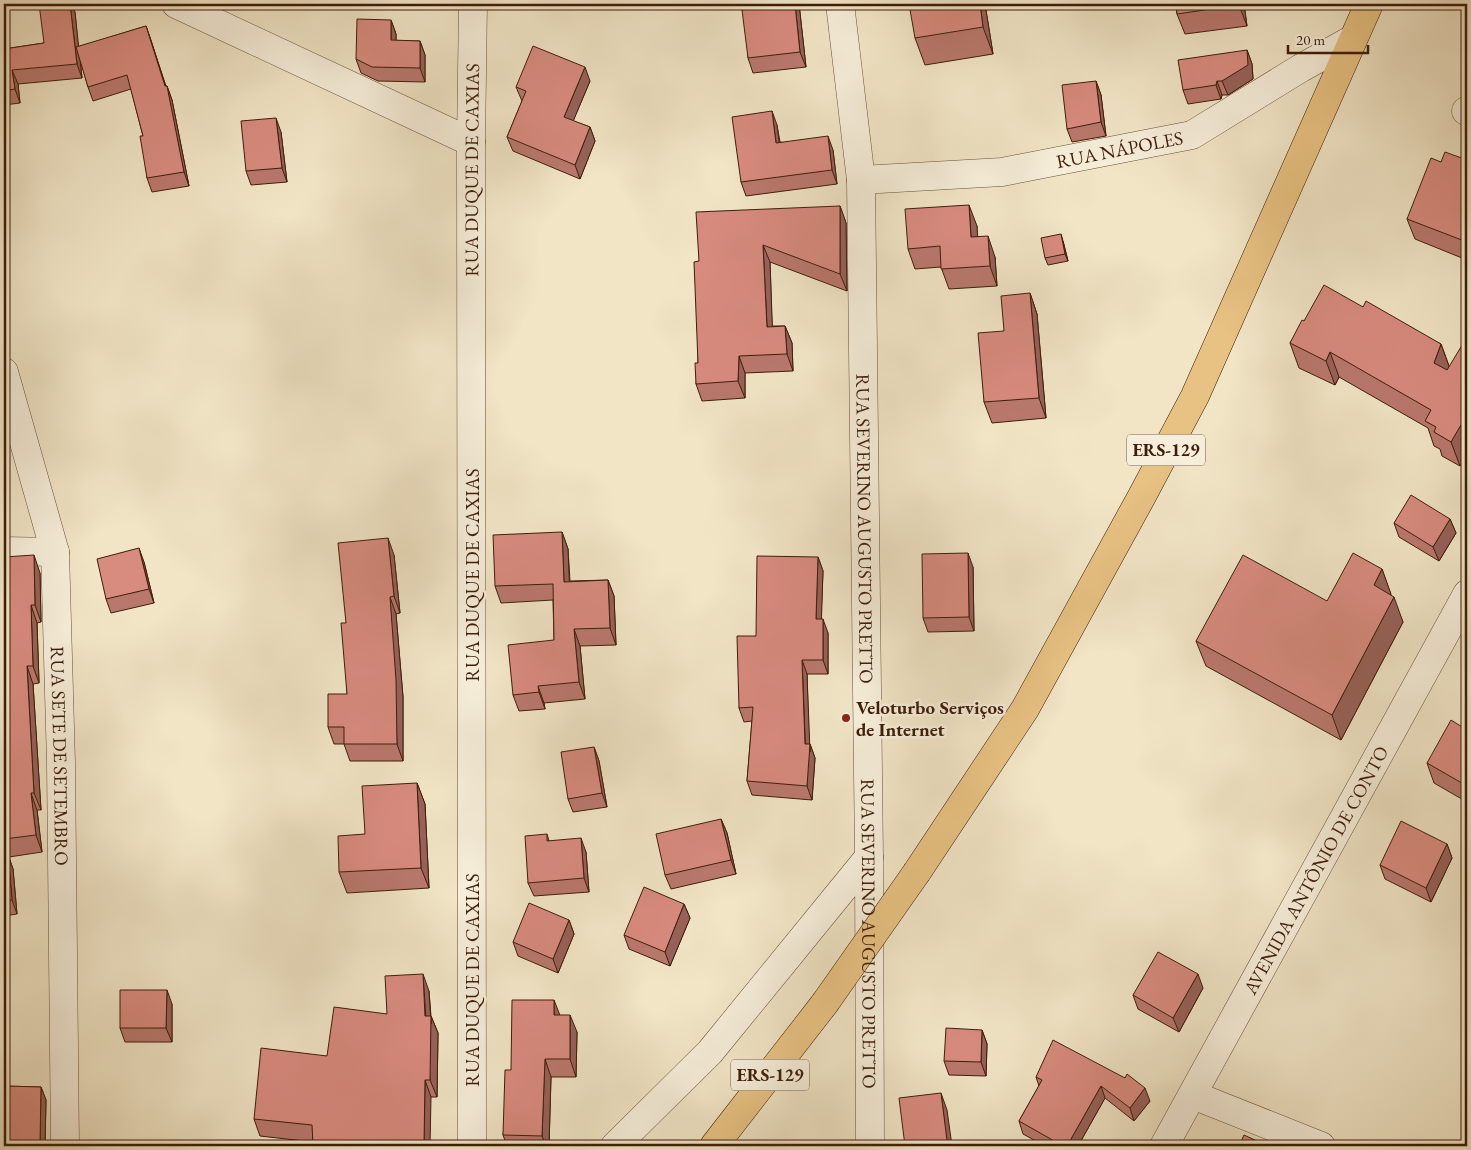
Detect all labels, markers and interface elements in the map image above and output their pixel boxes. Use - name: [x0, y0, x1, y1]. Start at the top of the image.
- scale bar: [1288, 22, 1368, 54]
- text: 20 m: [1296, 30, 1325, 49]
- street label: RUA DUQUE DE CAXIAS: [459, 63, 485, 277]
- street label: RUA NÁPOLES: [1054, 125, 1185, 174]
- street label: RUA SEVERINO AUGUSTO PRETTO: [850, 374, 879, 684]
- road number: ERS-129: [1127, 434, 1205, 466]
- street label: RUA DUQUE DE CAXIAS: [460, 468, 485, 682]
- street label: RUA SETE DE SETEMBRO: [45, 646, 74, 866]
- place label: Veloturbo Serviços de Internet: [856, 695, 1004, 742]
- marker: Veloturbo Serviços de Internet: [840, 712, 852, 724]
- street label: AVENIDA ANTÔNIO DE CONTO: [1237, 741, 1394, 1000]
- street label: RUA SEVERINO AUGUSTO PRETTO: [855, 779, 882, 1089]
- street label: RUA DUQUE DE CAXIAS: [460, 873, 485, 1087]
- road number: ERS-129: [731, 1060, 809, 1090]

